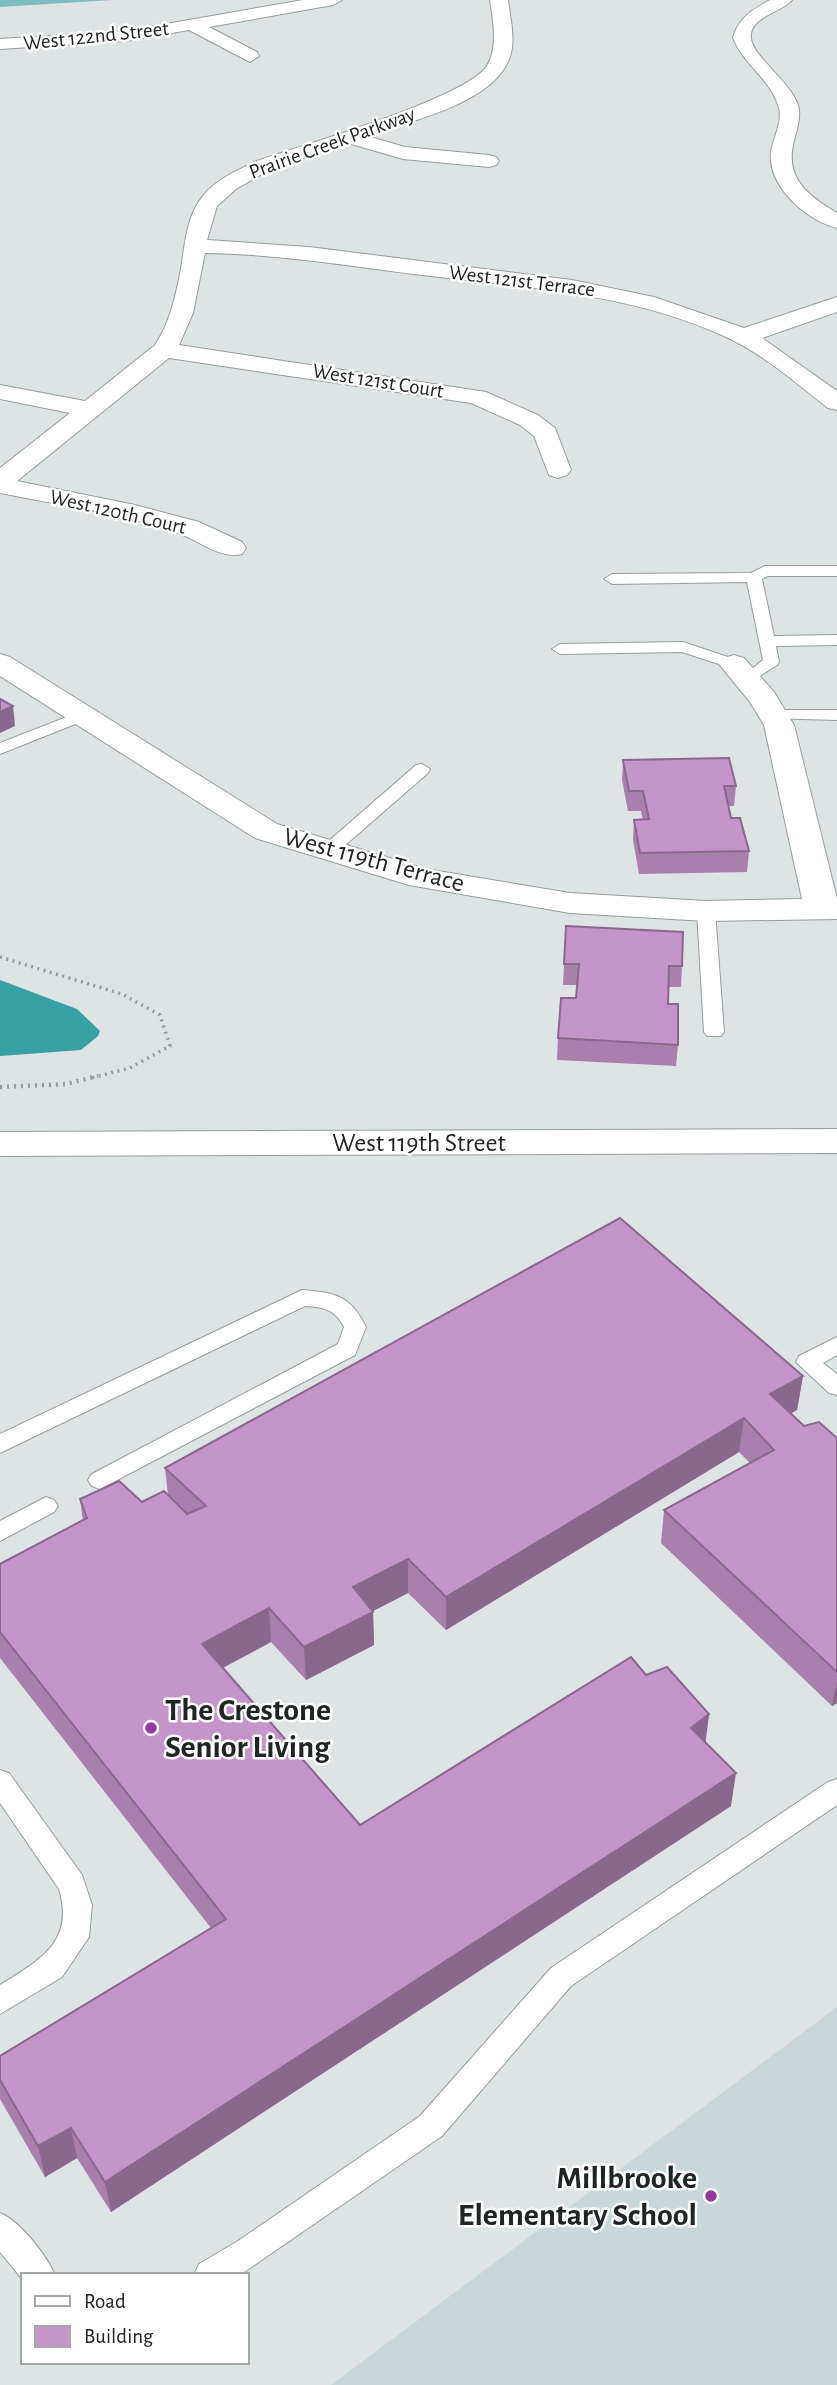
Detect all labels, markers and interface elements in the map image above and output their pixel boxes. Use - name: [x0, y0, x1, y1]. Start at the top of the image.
- street label: West 122nd Street: [22, 18, 170, 54]
- street label: Prairie Creek Parkway: [246, 103, 418, 183]
- street label: West 121st Terrace: [448, 262, 596, 300]
- street label: West 121st Court: [311, 360, 445, 402]
- street label: West 120th Court: [48, 486, 188, 538]
- street label: West 119th Terrace: [281, 823, 467, 897]
- street label: West 119th Street: [332, 1130, 506, 1156]
- place label: The Crestone Senior Living: [165, 1694, 331, 1763]
- marker: The Crestone Senior Living: [143, 1720, 159, 1736]
- place label: Millbrooke Elementary School: [458, 2162, 697, 2231]
- marker: Millbrooke Elementary School: [703, 2188, 719, 2204]
- legend: [21, 2273, 248, 2364]
- text: Road: [84, 2291, 126, 2312]
- text: Building: [84, 2326, 154, 2347]

